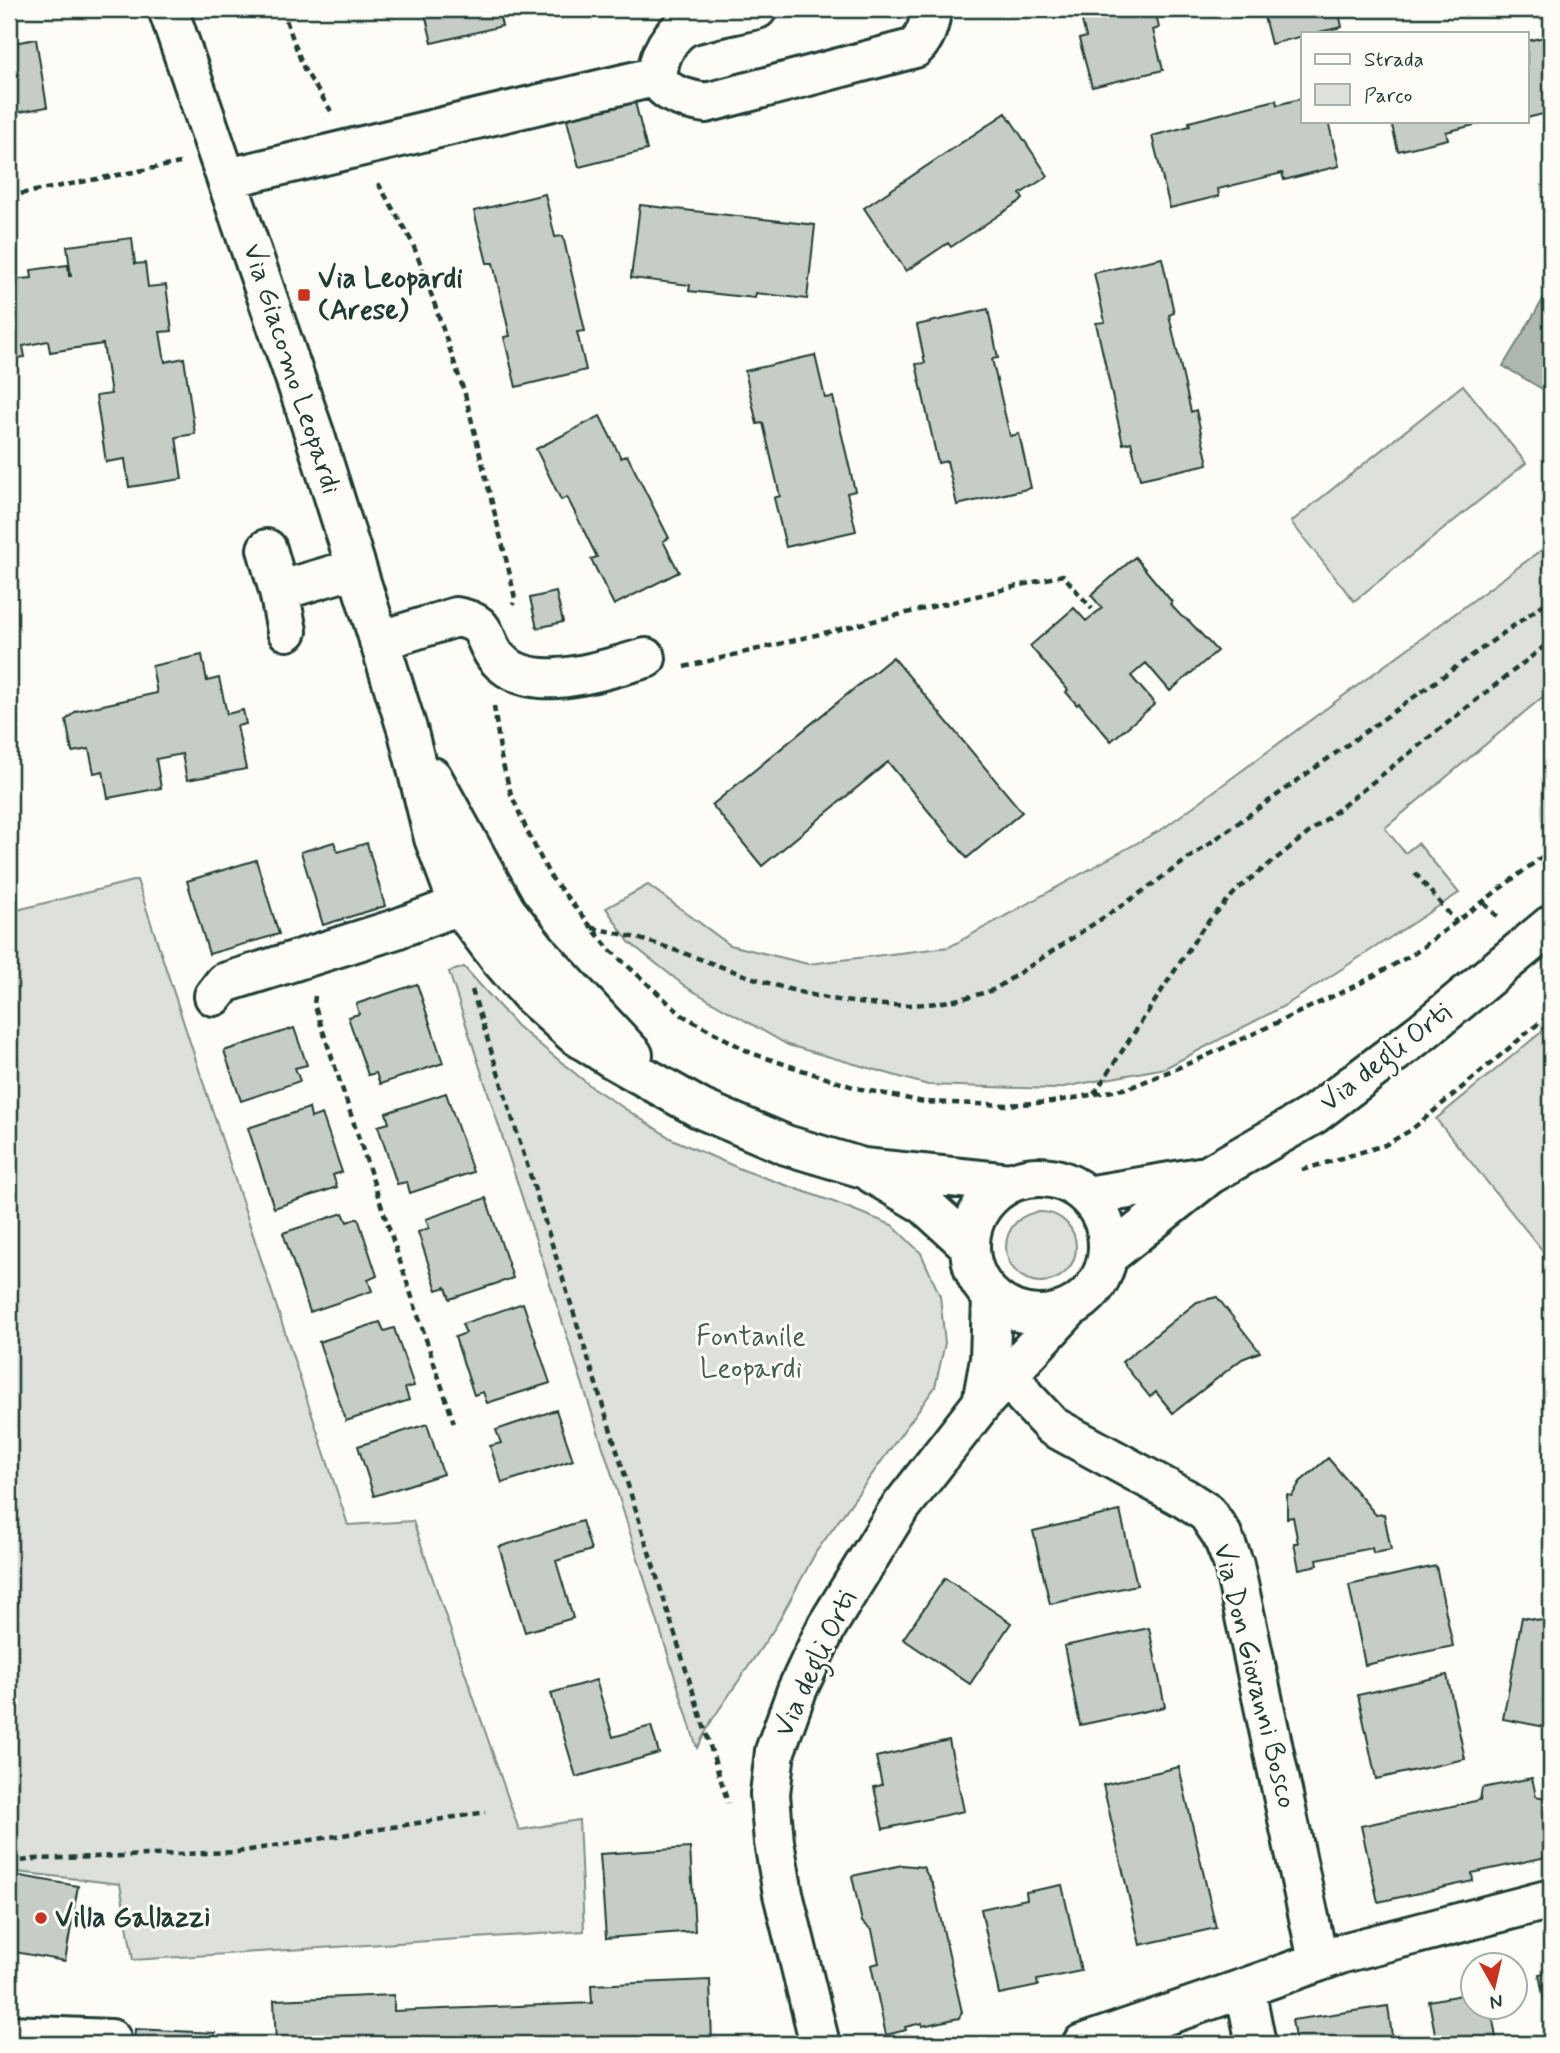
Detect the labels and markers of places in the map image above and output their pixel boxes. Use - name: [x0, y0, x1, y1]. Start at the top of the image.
- place label: Via Leopardi (Arese): [318, 261, 463, 330]
- marker: Via Leopardi (Arese): [296, 287, 312, 303]
- place label: Villa Gallazzi: [55, 1900, 210, 1937]
- marker: Villa Gallazzi: [33, 1910, 49, 1926]

